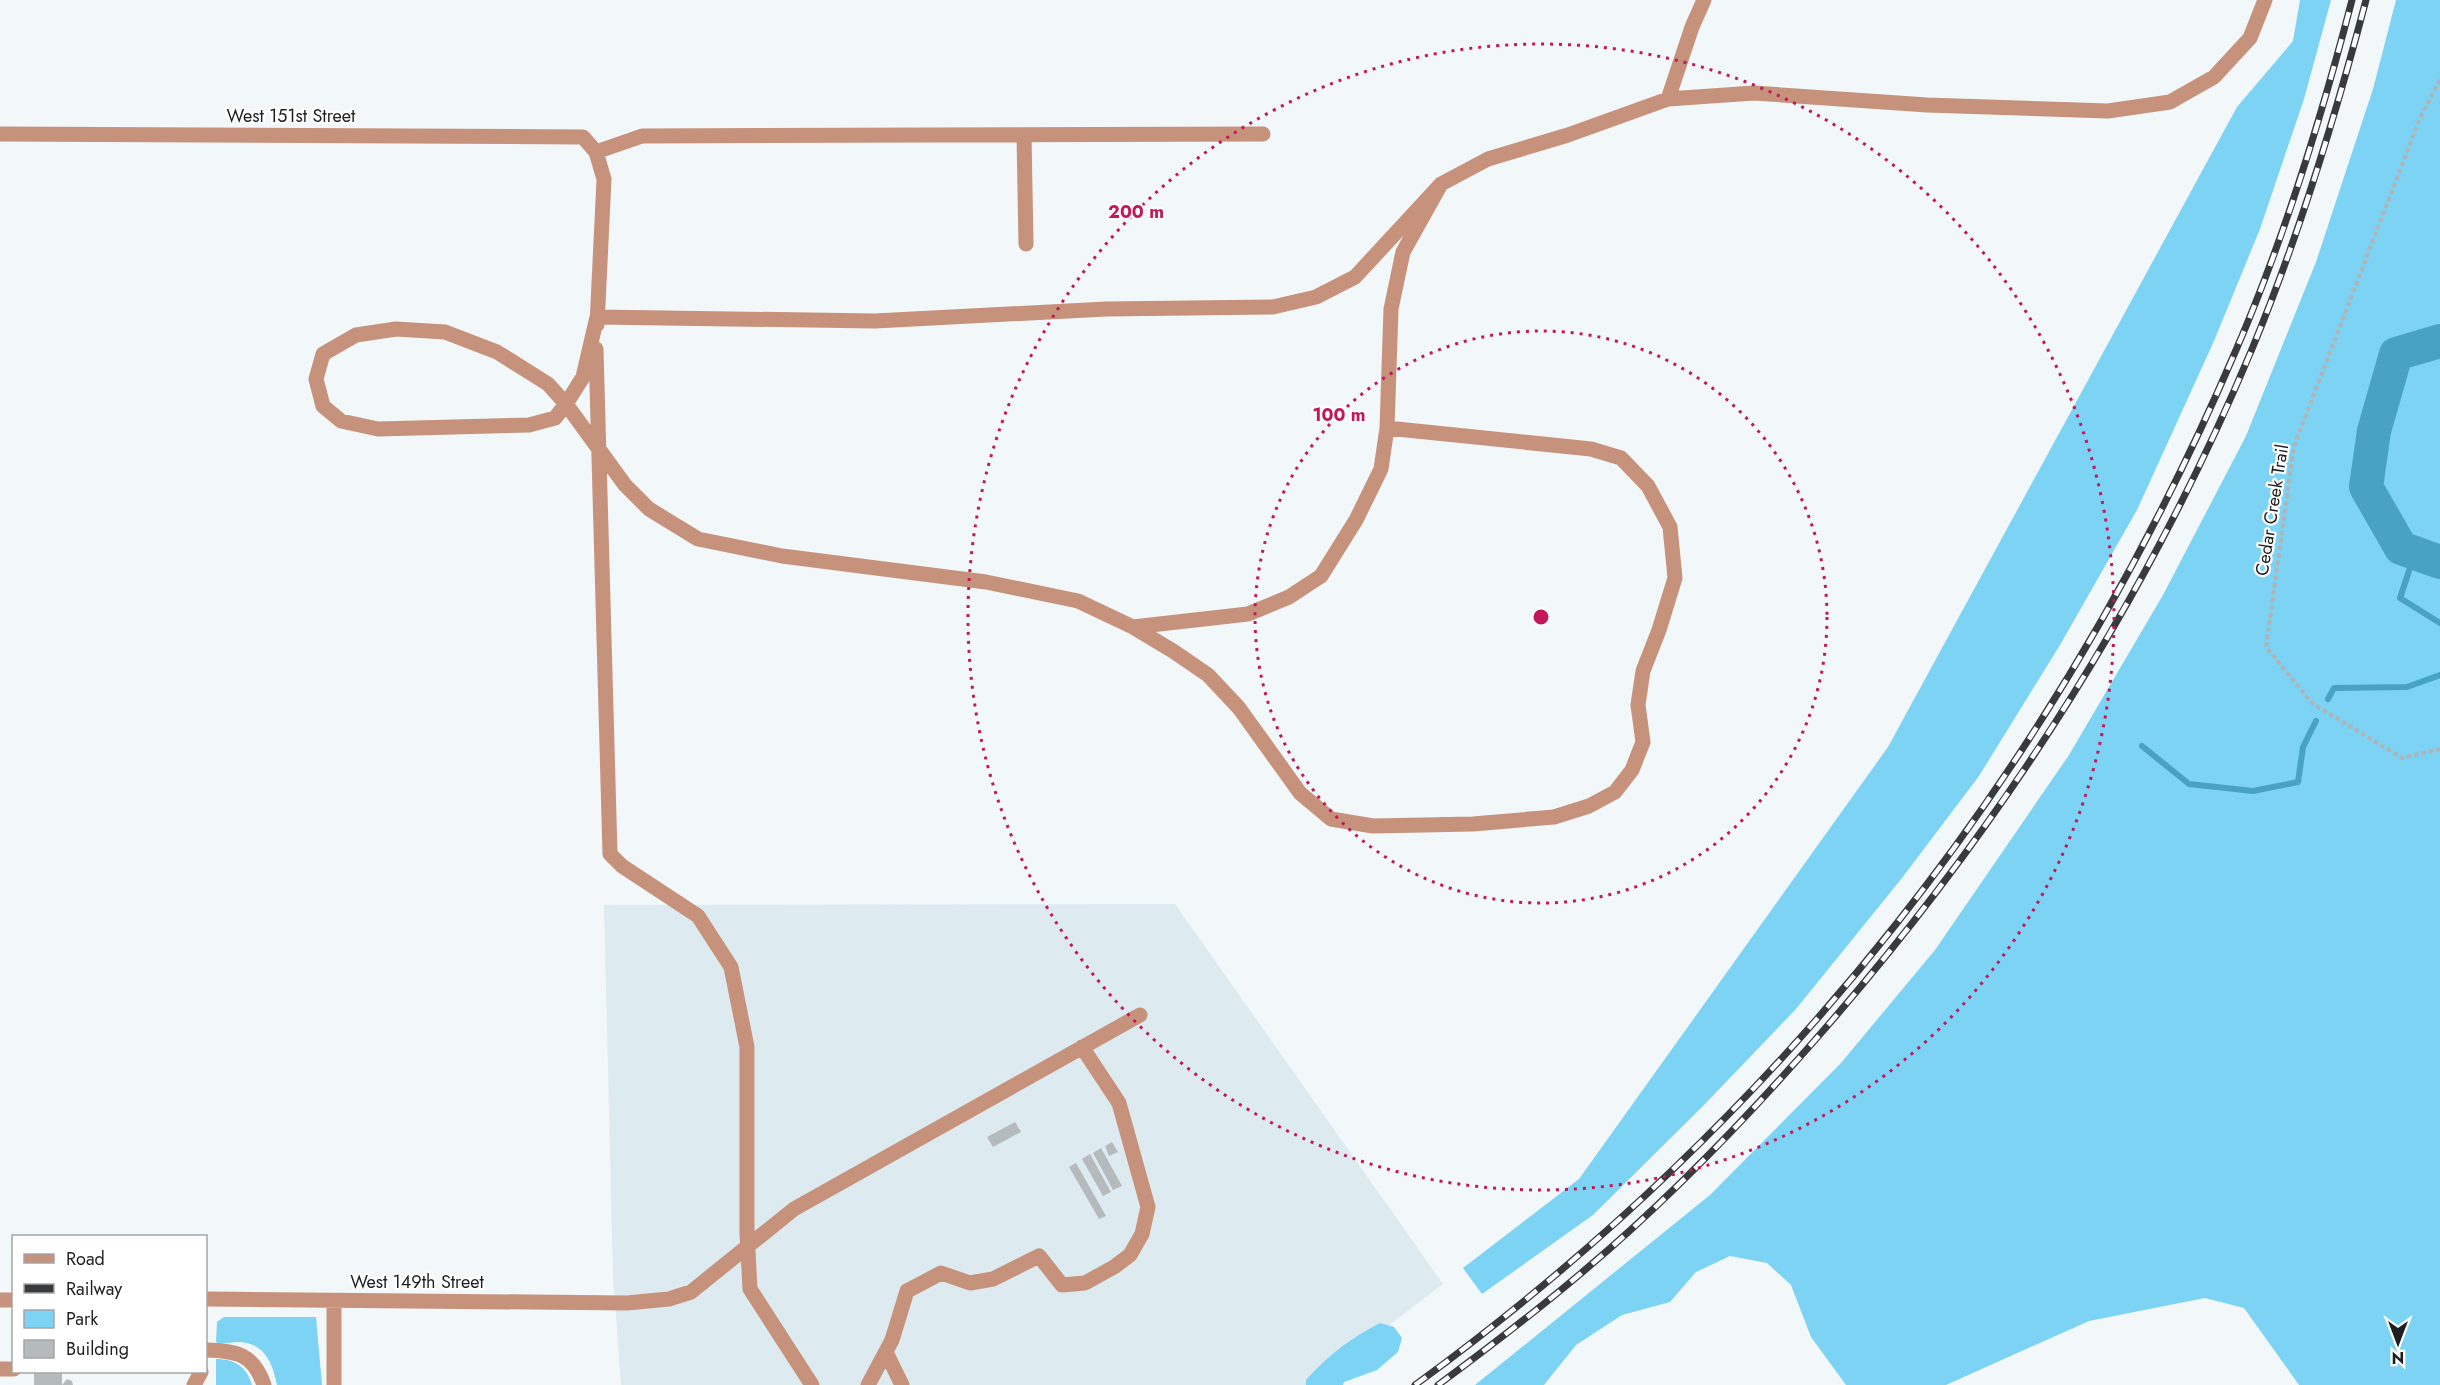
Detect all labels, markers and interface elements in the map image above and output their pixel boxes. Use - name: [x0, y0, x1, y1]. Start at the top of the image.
- street label: West 151st Street: [227, 103, 356, 129]
- text: 200 m: [1108, 199, 1164, 225]
- text: 100 m: [1312, 402, 1366, 428]
- street label: Cedar Creek Trail: [2249, 442, 2295, 578]
- centre of rings: [1531, 607, 1551, 627]
- legend: [12, 1235, 207, 1373]
- text: Road: [66, 1246, 105, 1272]
- street label: West 149th Street: [350, 1269, 485, 1295]
- text: Railway: [66, 1276, 122, 1302]
- text: Park: [66, 1306, 98, 1332]
- north arrow: [2368, 1313, 2428, 1373]
- text: Building: [66, 1336, 129, 1362]
- text: N: [2392, 1346, 2404, 1369]

